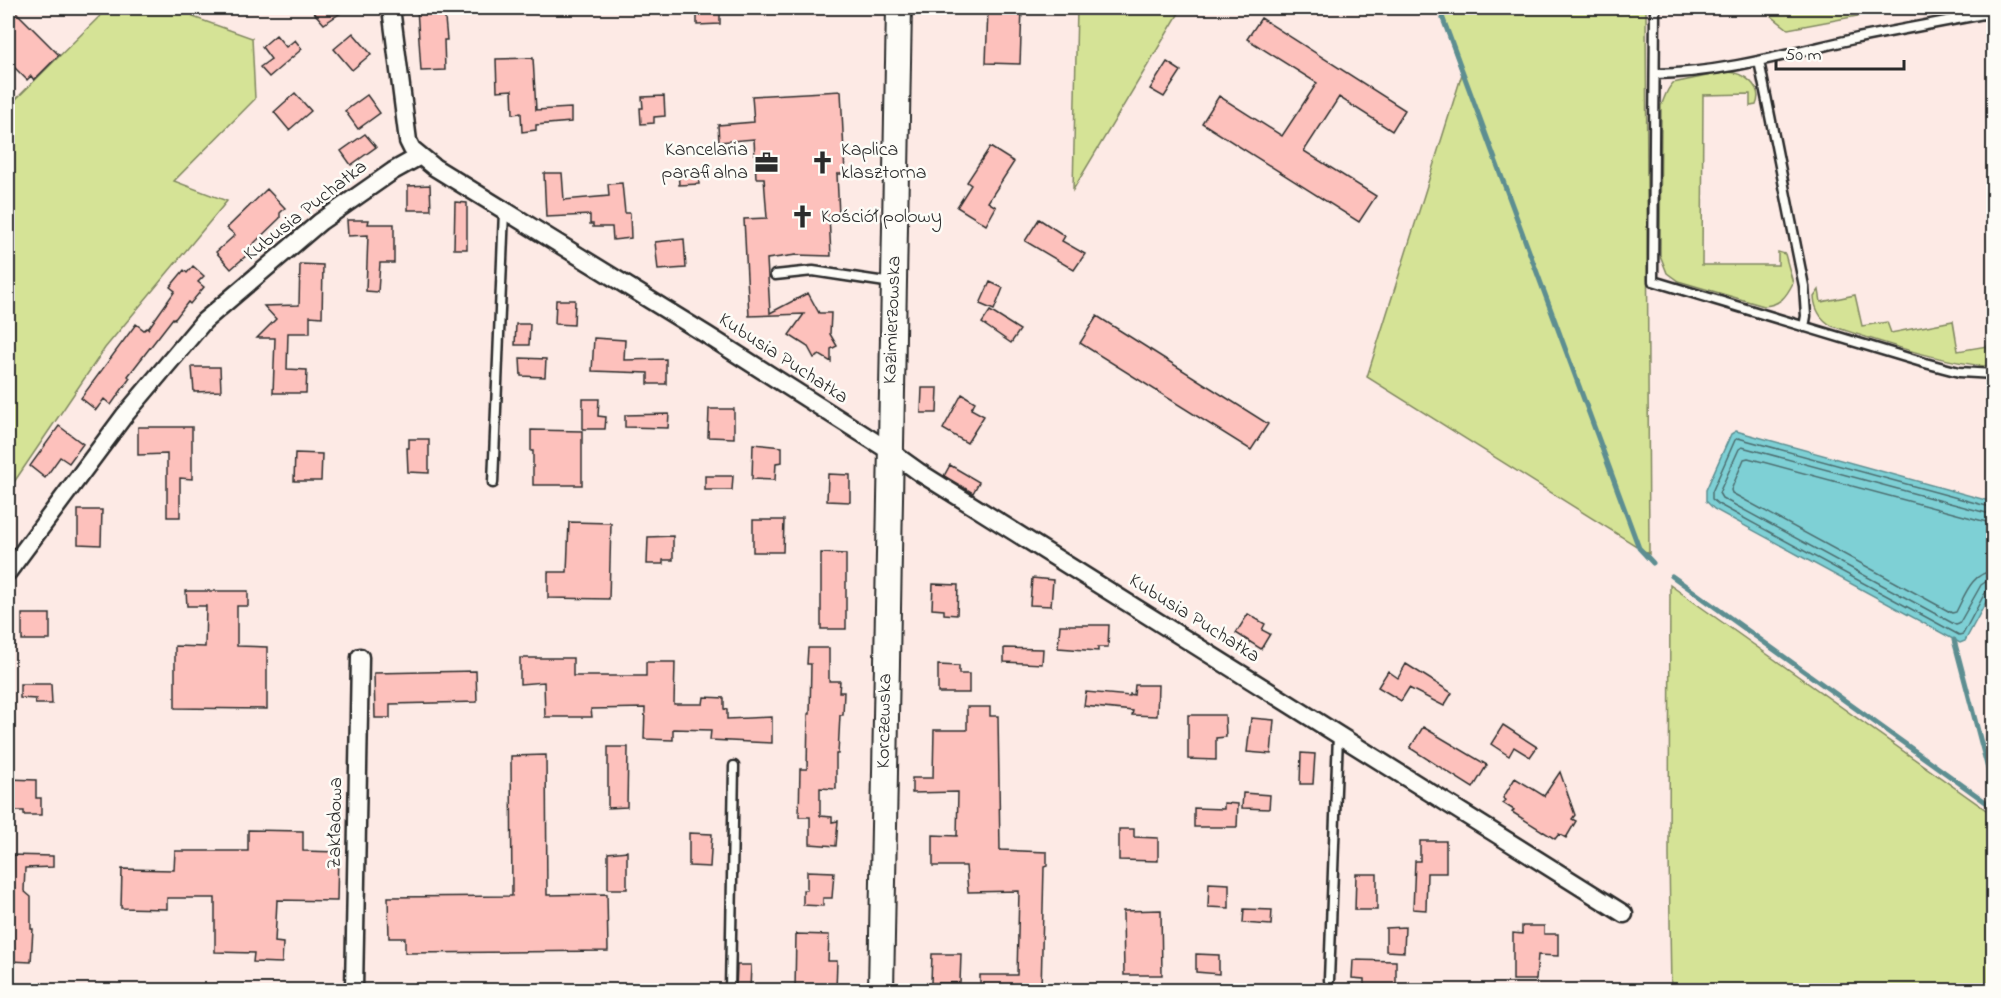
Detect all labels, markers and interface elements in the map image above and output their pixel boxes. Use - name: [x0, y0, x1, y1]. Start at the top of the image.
- scale bar: [1776, 33, 1904, 71]
- text: 50 m: [1785, 43, 1822, 69]
- place label: Kancelaria parafialna: [662, 136, 748, 188]
- place label: Kaplica klasztorna: [841, 136, 926, 188]
- office icon: Kancelaria parafialna: [753, 149, 779, 175]
- church icon: Kaplica klasztorna: [810, 149, 836, 175]
- street label: Kubusia Puchatka: [238, 153, 374, 269]
- place label: Kościół polowy: [821, 203, 942, 232]
- church icon: Kościół polowy: [790, 204, 816, 230]
- street label: Kazimierzowska: [876, 255, 910, 385]
- street label: Kubusia Puchatka: [712, 306, 854, 412]
- street label: Kubusia Puchatka: [1123, 567, 1265, 671]
- street label: Korczewska: [870, 673, 900, 769]
- street label: Zakładowa: [321, 777, 351, 869]

